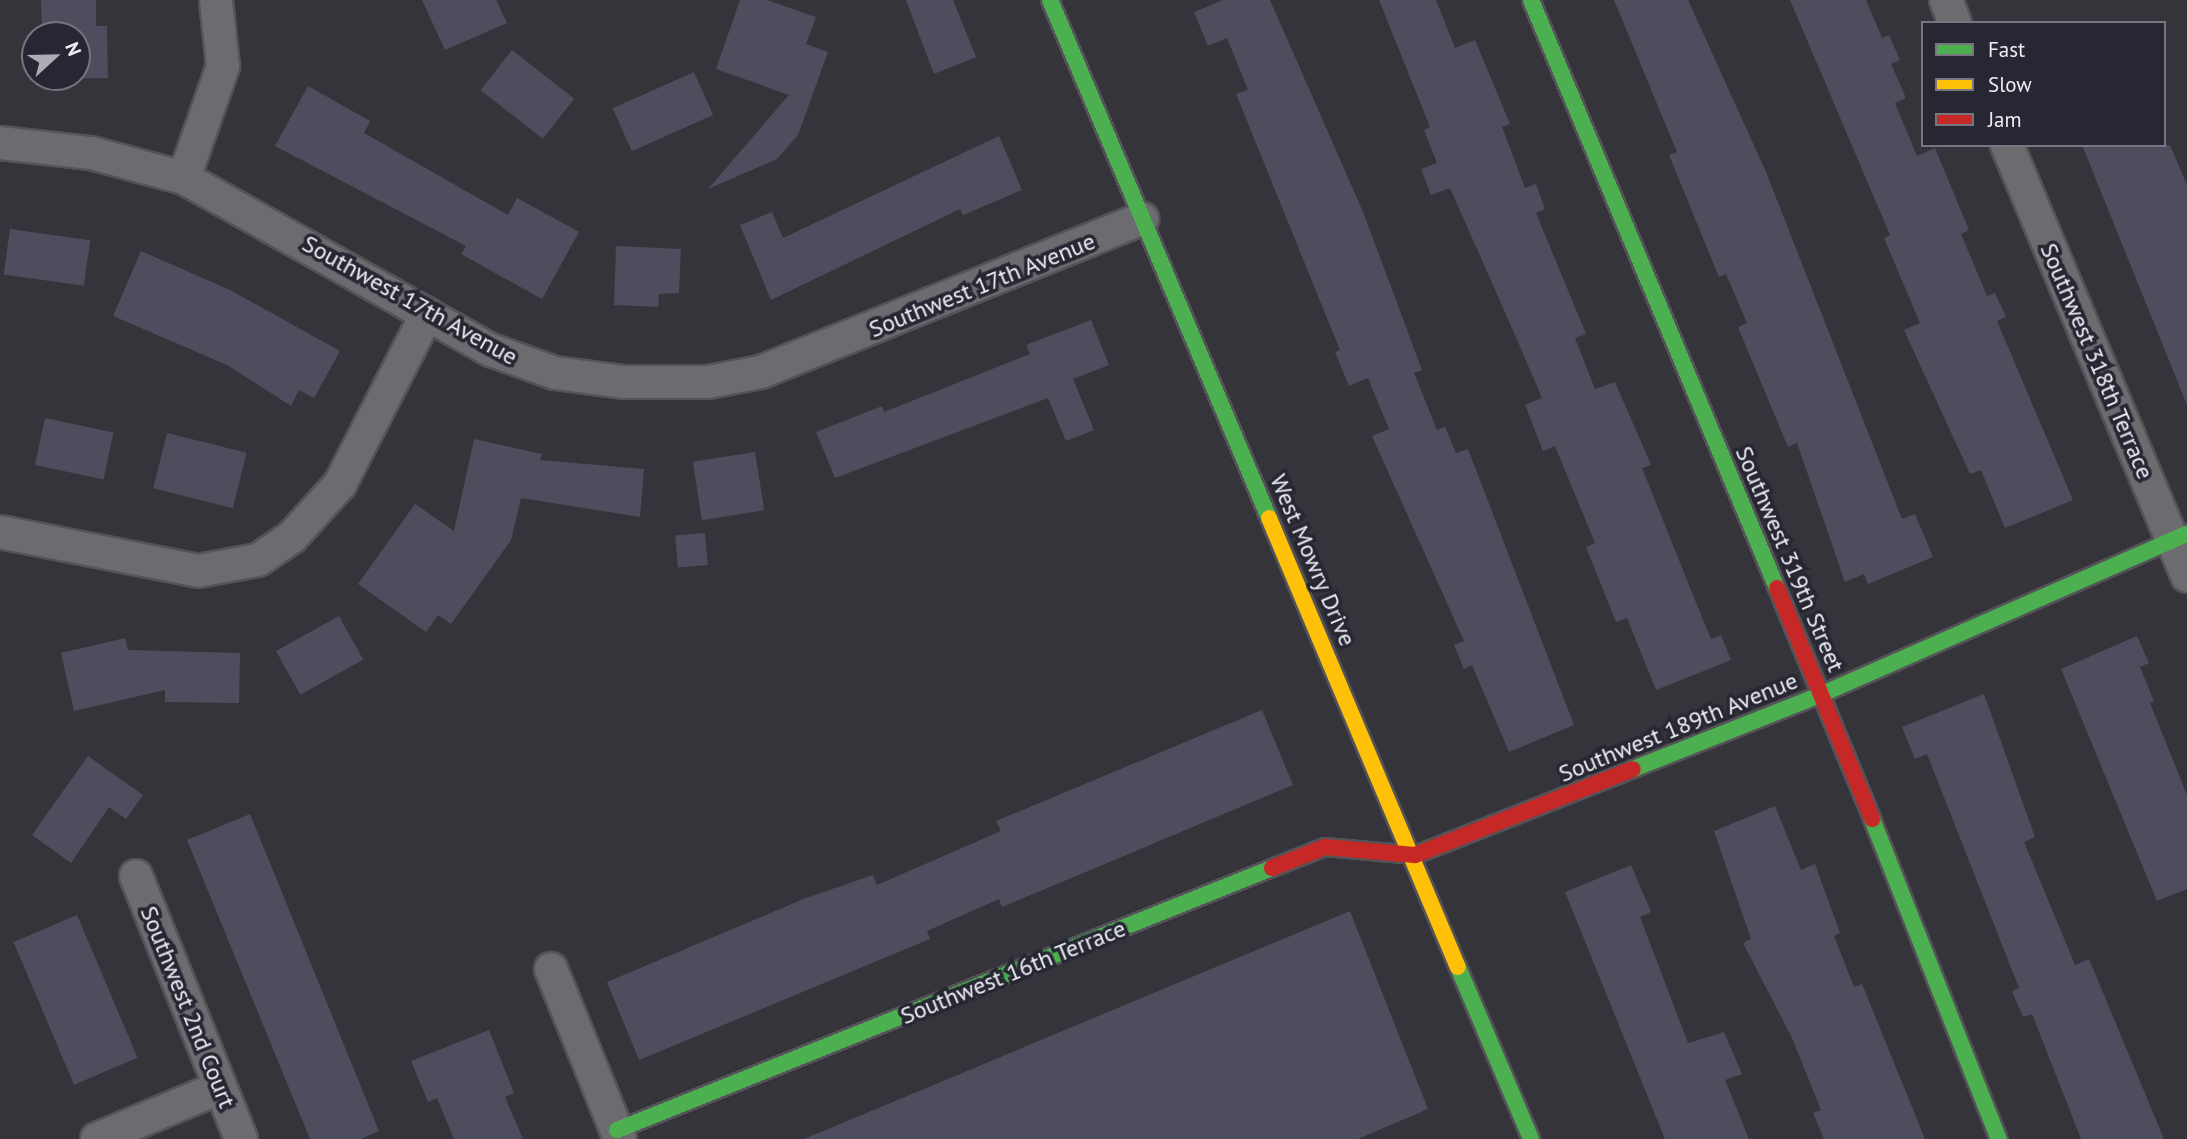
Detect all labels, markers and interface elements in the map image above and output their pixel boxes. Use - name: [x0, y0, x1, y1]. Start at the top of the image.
- north arrow: [21, 21, 91, 91]
- legend: [1921, 21, 2166, 147]
- text: Fast: [1988, 36, 2025, 63]
- text: N: [60, 39, 87, 59]
- text: Slow: [1988, 71, 2032, 98]
- text: Jam: [1988, 106, 2022, 133]
- street label: Southwest 17th Avenue: [864, 226, 1100, 344]
- street label: Southwest 17th Avenue: [297, 229, 523, 371]
- street label: Southwest 318th Terrace: [2034, 238, 2160, 484]
- street label: Southwest 319th Street: [1729, 442, 1851, 676]
- street label: West Mowry Drive: [1264, 469, 1362, 651]
- street label: Southwest 189th Avenue: [1554, 666, 1802, 788]
- street label: Southwest 2nd Court: [134, 902, 242, 1112]
- street label: Southwest 16th Terrace: [896, 914, 1130, 1030]

